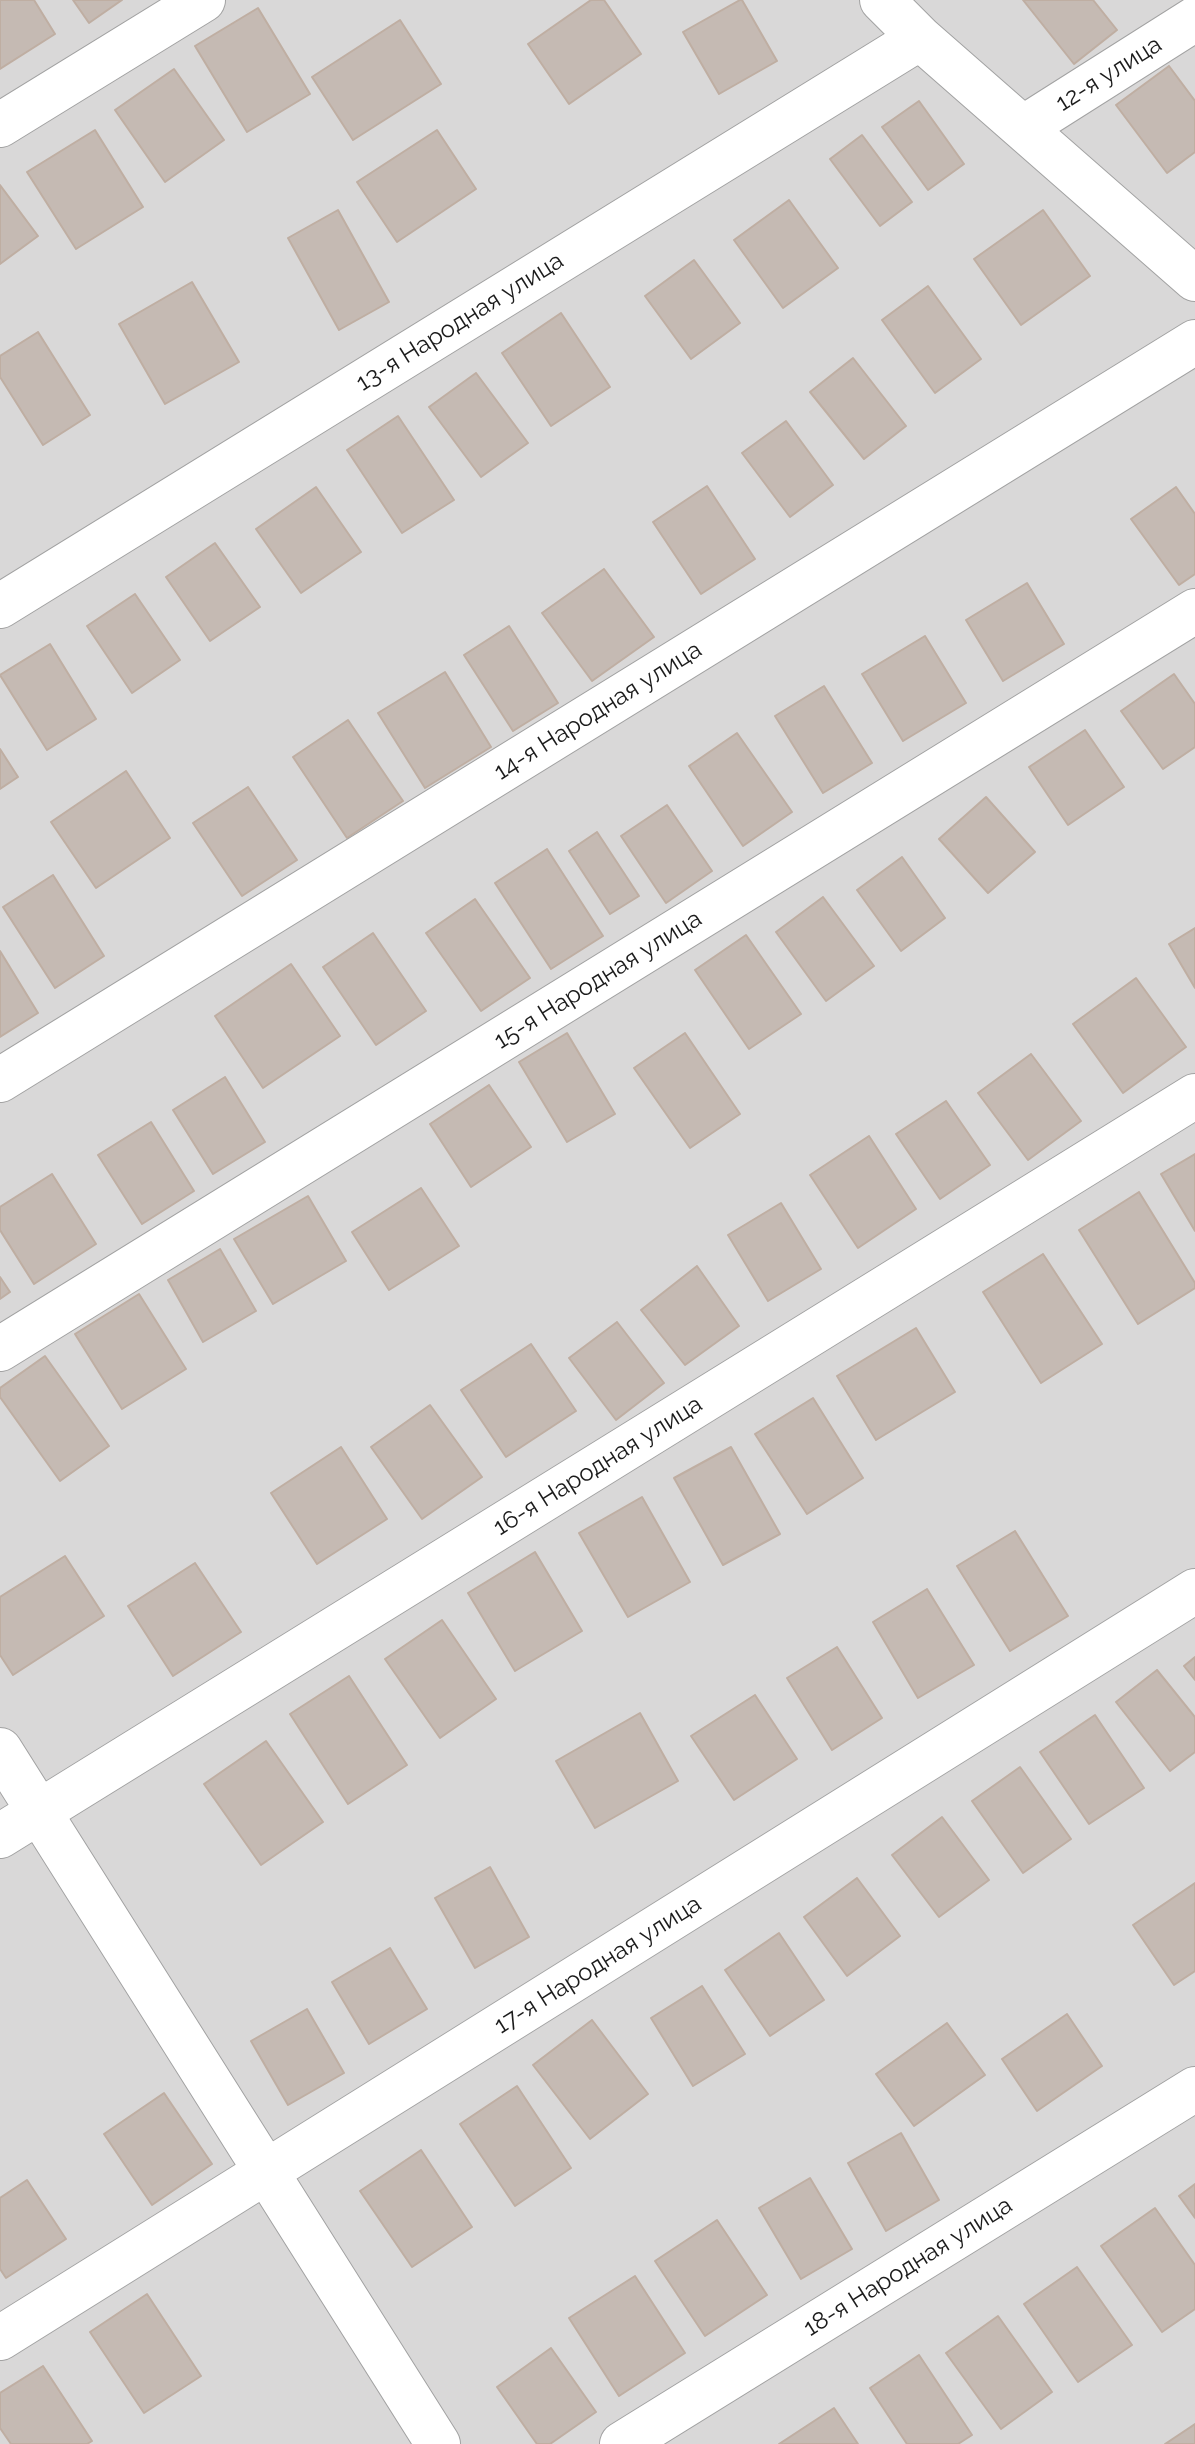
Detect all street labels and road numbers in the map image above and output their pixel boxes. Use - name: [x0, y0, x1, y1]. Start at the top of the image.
- street label: 12-я улица: [1051, 30, 1167, 118]
- street label: 13-я Народная улица: [351, 246, 569, 398]
- street label: 14-я Народная улица: [489, 635, 707, 787]
- street label: 15-я Народная улица: [489, 904, 707, 1056]
- street label: 16-я Народная улица: [488, 1390, 708, 1542]
- street label: 17-я Народная улица: [489, 1890, 707, 2040]
- street label: 18-я Народная улица: [798, 2191, 1018, 2343]

